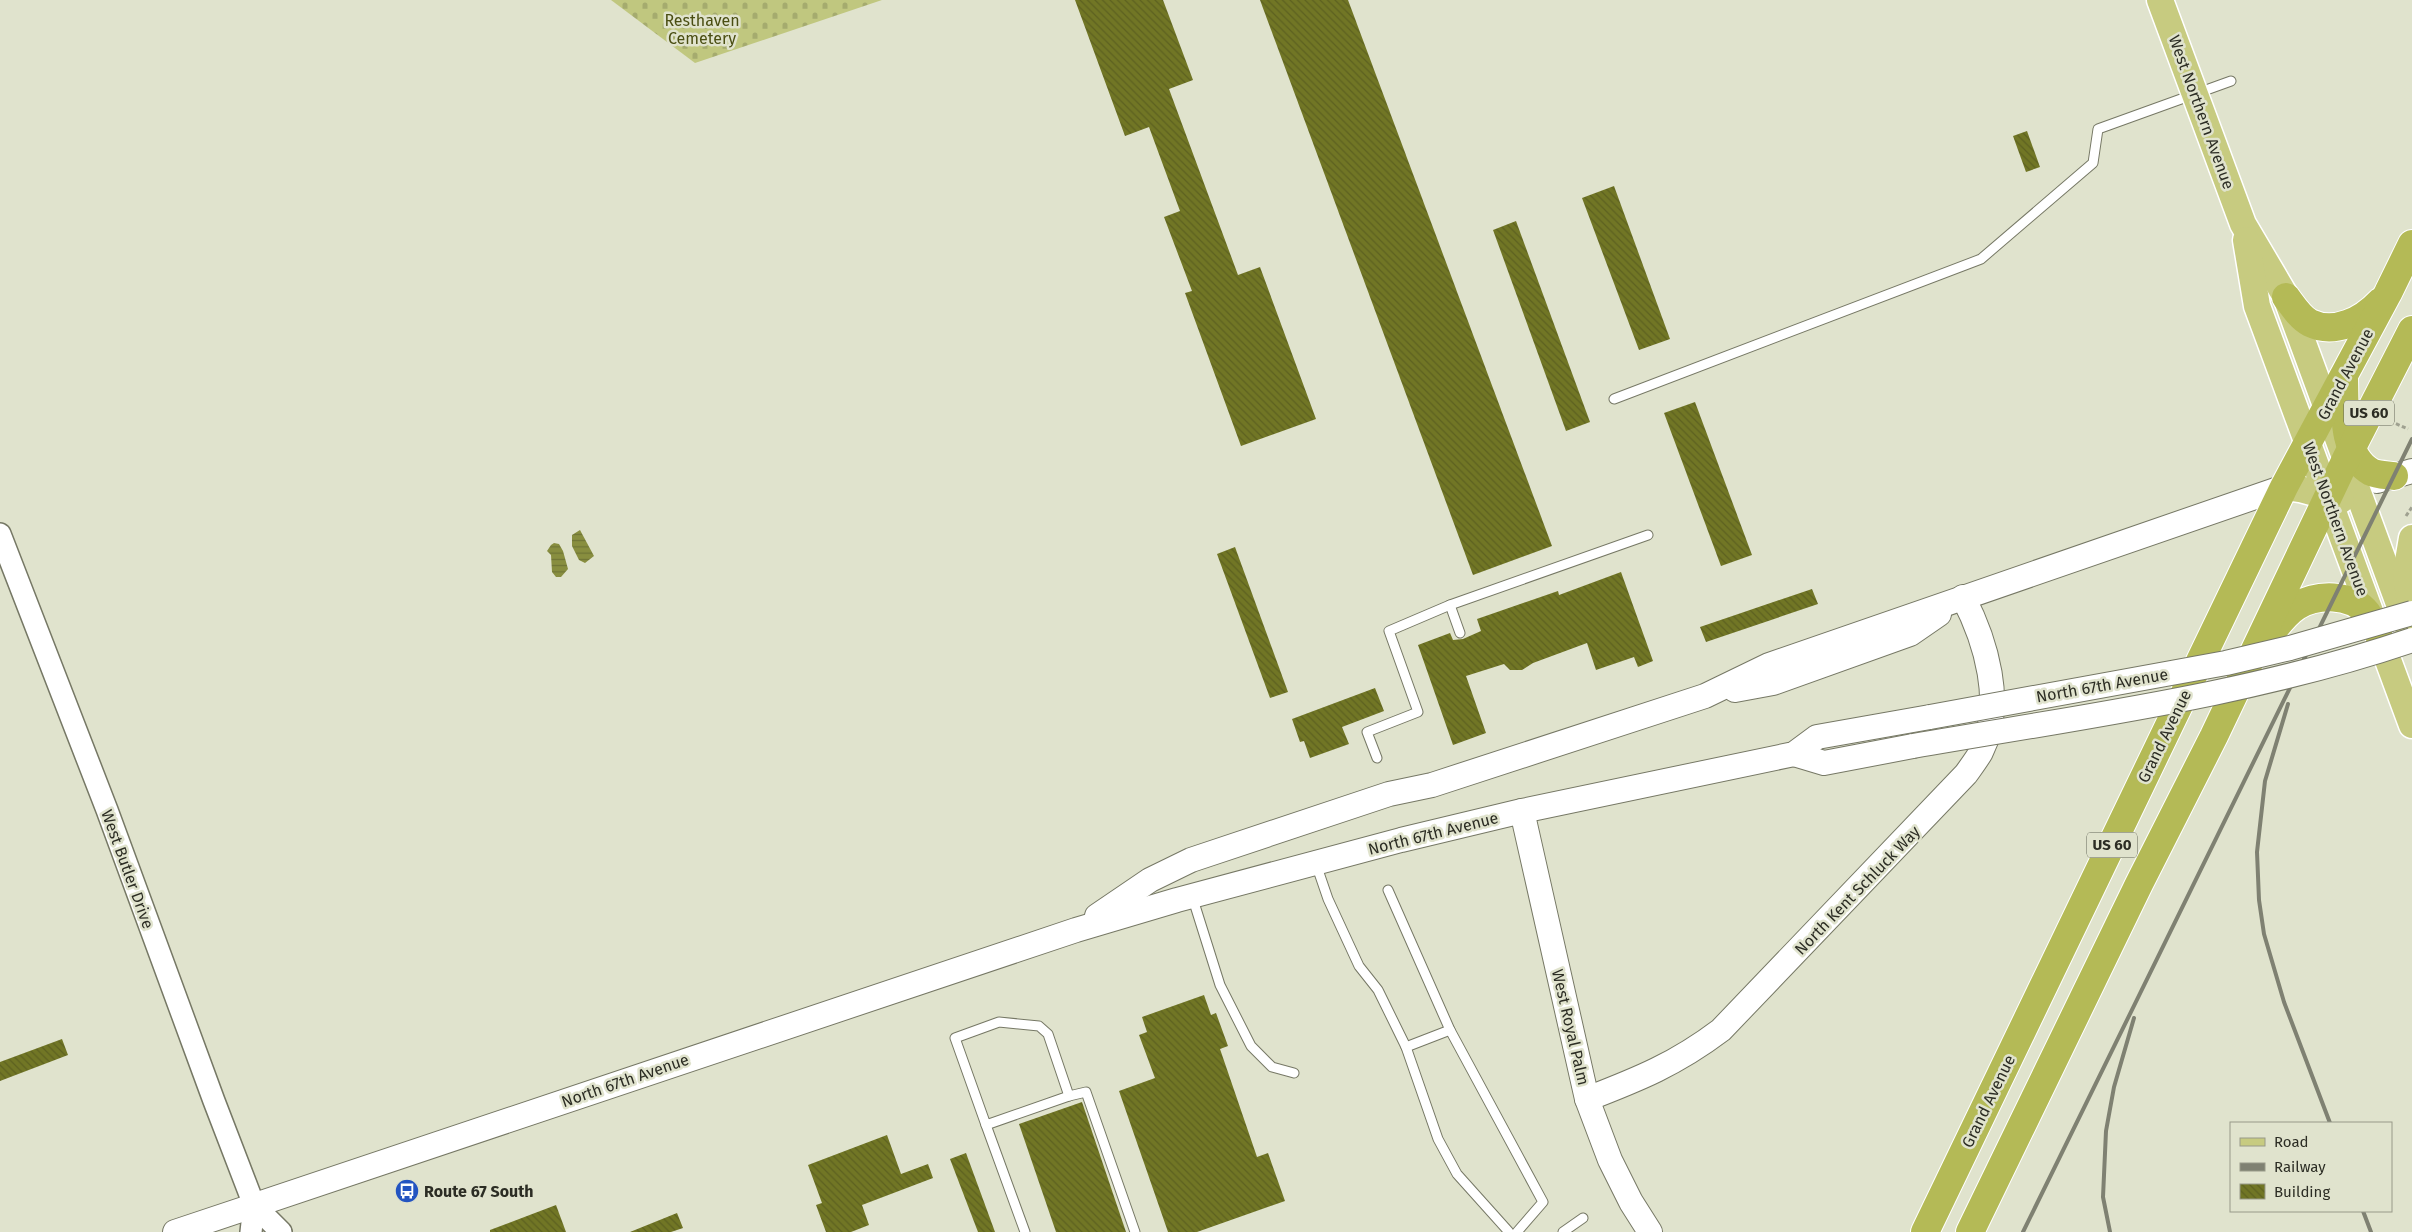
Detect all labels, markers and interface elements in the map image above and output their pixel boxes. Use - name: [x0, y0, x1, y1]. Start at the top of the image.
- park label: Resthaven Cemetery: [664, 11, 740, 48]
- street label: West Northern Avenue: [2165, 33, 2238, 192]
- street label: Grand Avenue: [2313, 325, 2377, 423]
- road number: US 60: [2344, 400, 2394, 426]
- street label: West Northern Avenue: [2299, 440, 2372, 599]
- street label: North 67th Avenue: [2035, 665, 2170, 706]
- street label: Grand Avenue: [2134, 687, 2195, 786]
- street label: West Butler Drive: [97, 807, 158, 931]
- street label: North 67th Avenue: [1366, 808, 1500, 859]
- street label: North Kent Schluck Way: [1791, 822, 1924, 959]
- road number: US 60: [2087, 832, 2137, 858]
- street label: West Royal Palm: [1548, 967, 1593, 1087]
- street label: North 67th Avenue: [559, 1050, 691, 1111]
- street label: Grand Avenue: [1958, 1052, 2019, 1151]
- legend: [2230, 1122, 2392, 1212]
- text: Road: [2274, 1133, 2309, 1151]
- text: Railway: [2274, 1158, 2326, 1176]
- bus stop icon: Route 67 South: [394, 1178, 420, 1204]
- place label: Route 67 South: [424, 1182, 534, 1201]
- text: Building: [2274, 1183, 2330, 1201]

